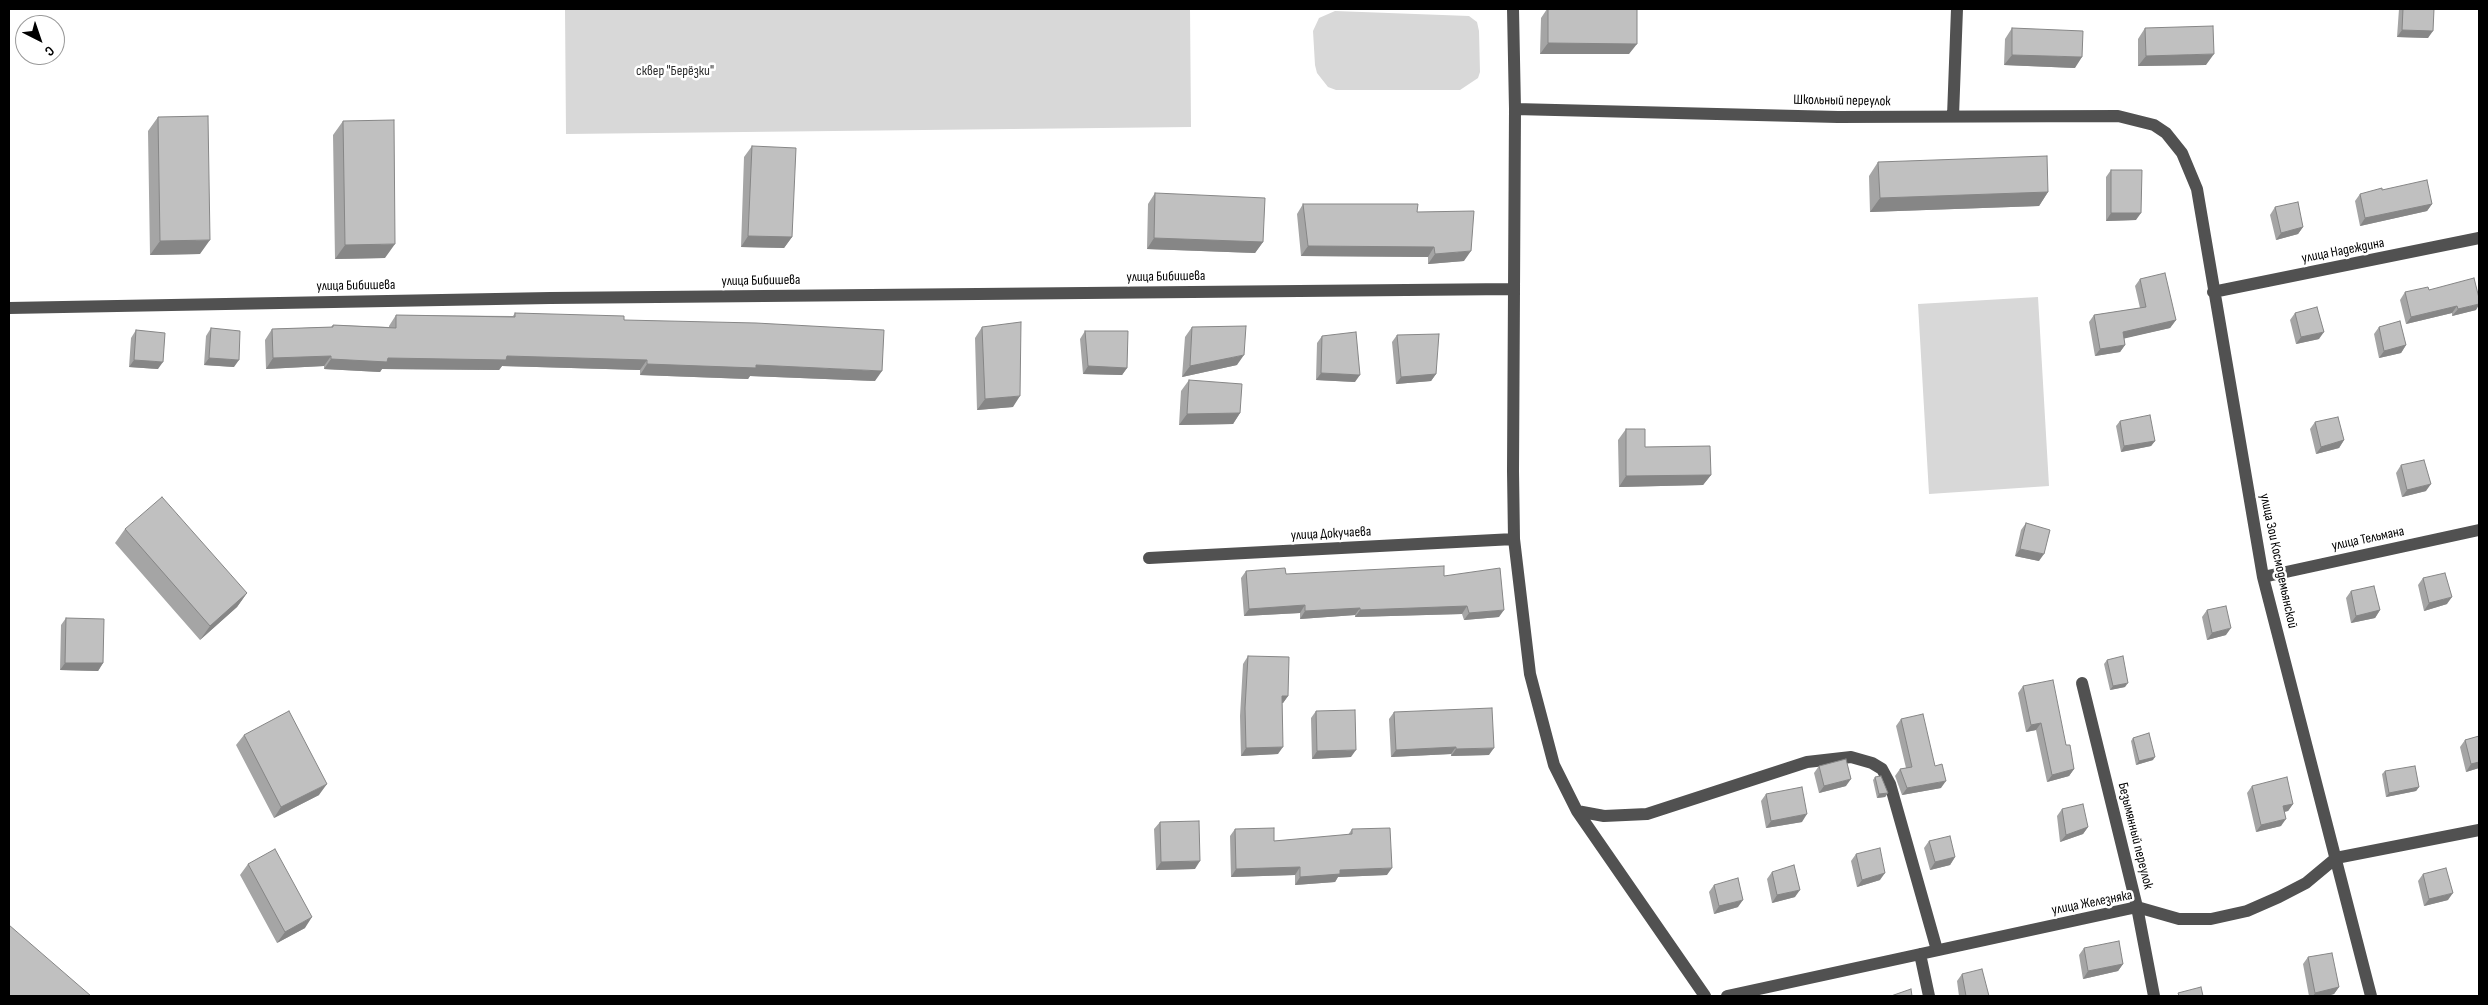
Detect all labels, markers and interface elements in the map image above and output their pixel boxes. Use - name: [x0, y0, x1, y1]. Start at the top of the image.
- north arrow: [15, 15, 65, 65]
- text: С: [41, 42, 58, 60]
- park label: сквер "Берёзки": [636, 63, 714, 79]
- street label: Школьный переулок: [1793, 92, 1891, 110]
- street label: улица Надеждина: [2300, 235, 2386, 267]
- street label: улица Бибишева: [1126, 268, 1206, 286]
- street label: улица Бибишева: [721, 272, 801, 290]
- street label: улица Бибишева: [316, 277, 396, 295]
- street label: улица Зои Космодемьянской: [2256, 492, 2300, 630]
- street label: улица Тельмана: [2330, 523, 2406, 555]
- street label: улица Докучаева: [1290, 524, 1372, 544]
- street label: Безымянный переулок: [2114, 781, 2156, 891]
- street label: улица Железняка: [2050, 887, 2134, 919]

